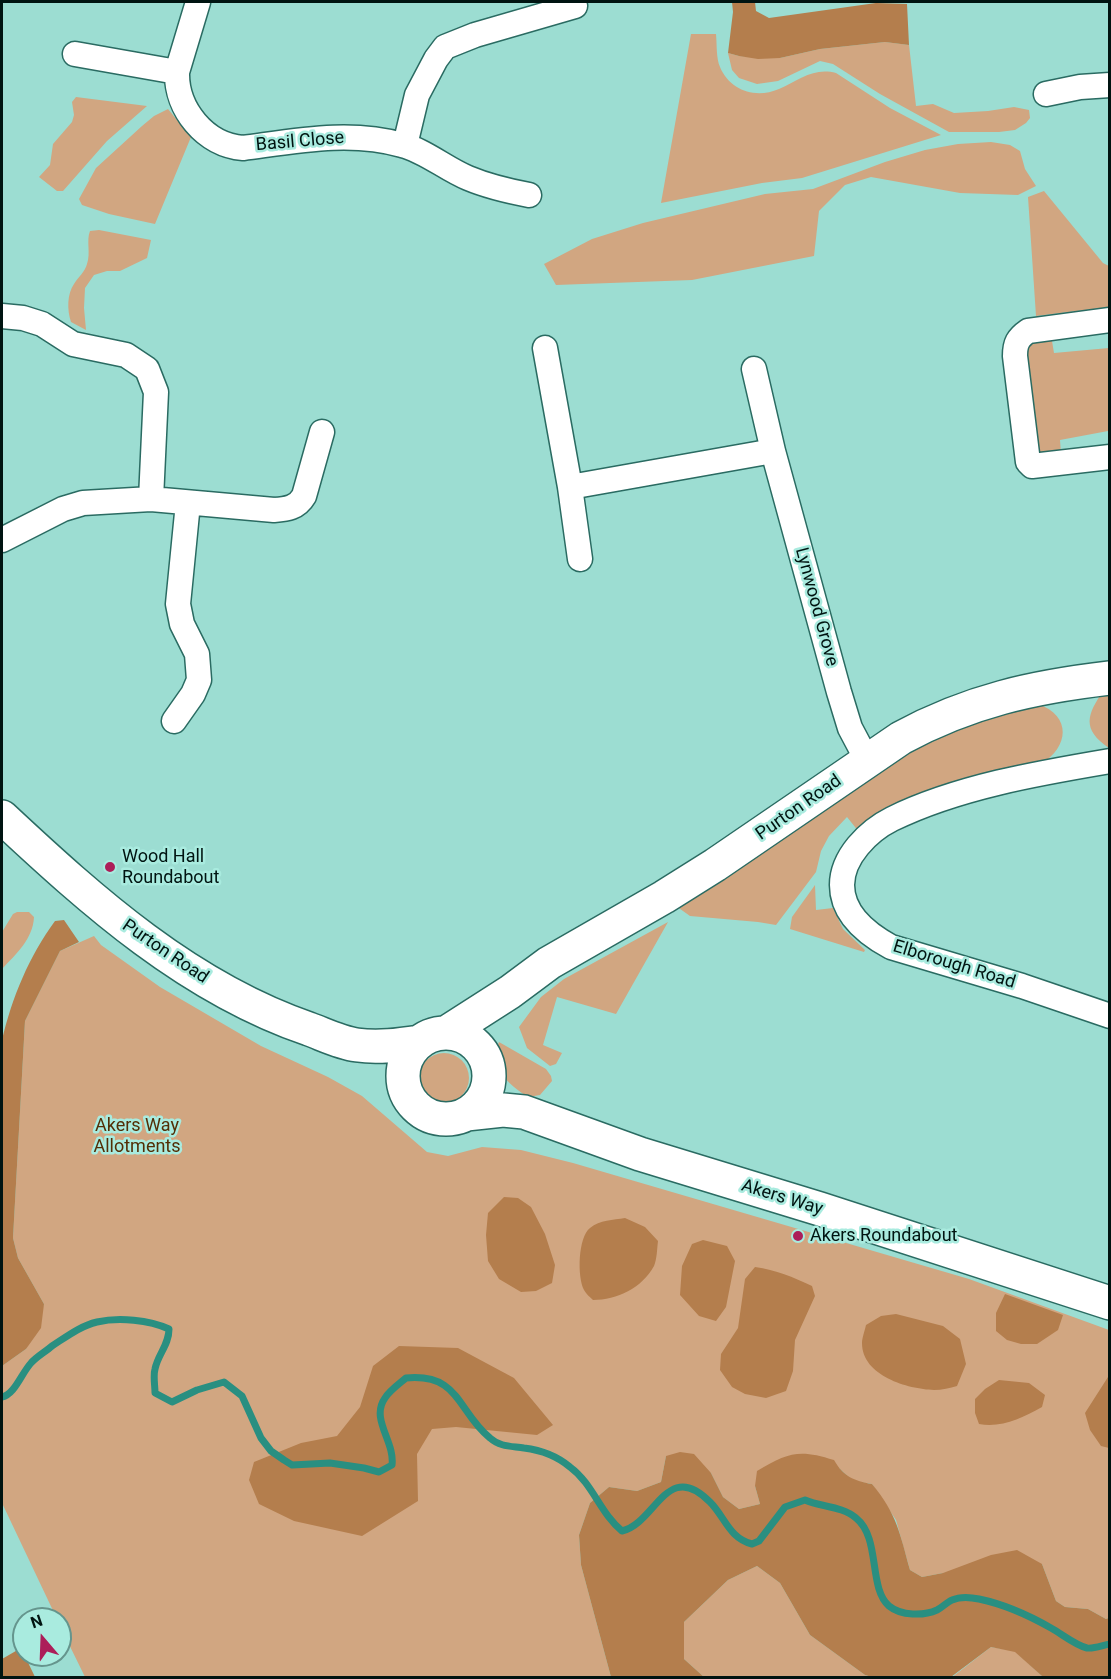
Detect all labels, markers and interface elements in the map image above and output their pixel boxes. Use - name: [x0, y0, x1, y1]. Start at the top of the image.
- street label: Basil Close: [255, 127, 345, 157]
- street label: Lynwood Grove: [790, 545, 842, 669]
- street label: Purton Road: [752, 771, 846, 845]
- place label: Wood Hall Roundabout: [122, 846, 219, 888]
- marker: Wood Hall Roundabout: [103, 860, 117, 874]
- street label: Purton Road: [118, 915, 212, 989]
- street label: Elborough Road: [890, 936, 1018, 994]
- park label: Akers Way Allotments: [93, 1115, 181, 1158]
- street label: Akers Way: [739, 1175, 825, 1221]
- place label: Akers Roundabout: [810, 1225, 957, 1247]
- marker: Akers Roundabout: [791, 1229, 805, 1243]
- north arrow: [12, 1607, 72, 1667]
- text: N: [28, 1611, 45, 1632]

